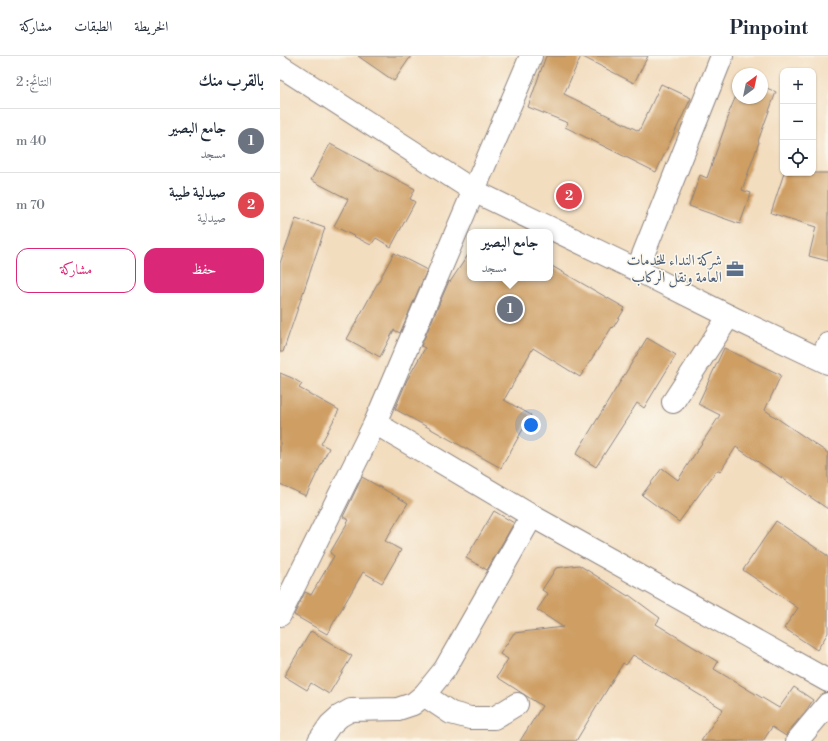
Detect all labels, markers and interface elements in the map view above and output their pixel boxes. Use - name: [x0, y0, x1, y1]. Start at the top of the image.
- text: Pinpoint: [729, 16, 808, 40]
- text: مشاركة: [20, 18, 52, 36]
- text: الطبقات: [74, 18, 112, 36]
- text: الخريطة: [134, 18, 168, 36]
- north arrow: [732, 68, 768, 104]
- map controls: [780, 68, 816, 176]
- button: +: [780, 68, 816, 104]
- text: بالقرب منك: [198, 70, 264, 92]
- text: النتائج: 2: [16, 74, 52, 90]
- button: −: [780, 104, 816, 140]
- text: جامع البصير: [169, 119, 226, 138]
- text: 40 m: [16, 133, 46, 149]
- text: 1: [248, 133, 254, 149]
- button: locate: [780, 140, 816, 176]
- text: مسجد: [200, 146, 226, 162]
- pin: 2: [556, 181, 582, 211]
- text: صيدلية طيبة: [169, 183, 226, 202]
- text: 70 m: [16, 197, 45, 213]
- text: 2: [247, 197, 255, 213]
- text: صيدلية: [197, 210, 226, 226]
- popup: [467, 229, 553, 281]
- text: جامع البصير: [482, 233, 538, 252]
- button: مشاركة: [16, 248, 136, 293]
- button: حفظ: [144, 248, 264, 293]
- place label: شركة النداء للخدمات العامة ونقل الركاب: [626, 251, 722, 288]
- office icon: شركة النداء للخدمات العامة ونقل الركاب: [725, 259, 745, 279]
- text: مسجد: [482, 260, 507, 276]
- pin: 1: [497, 294, 523, 324]
- your location: [521, 415, 541, 435]

